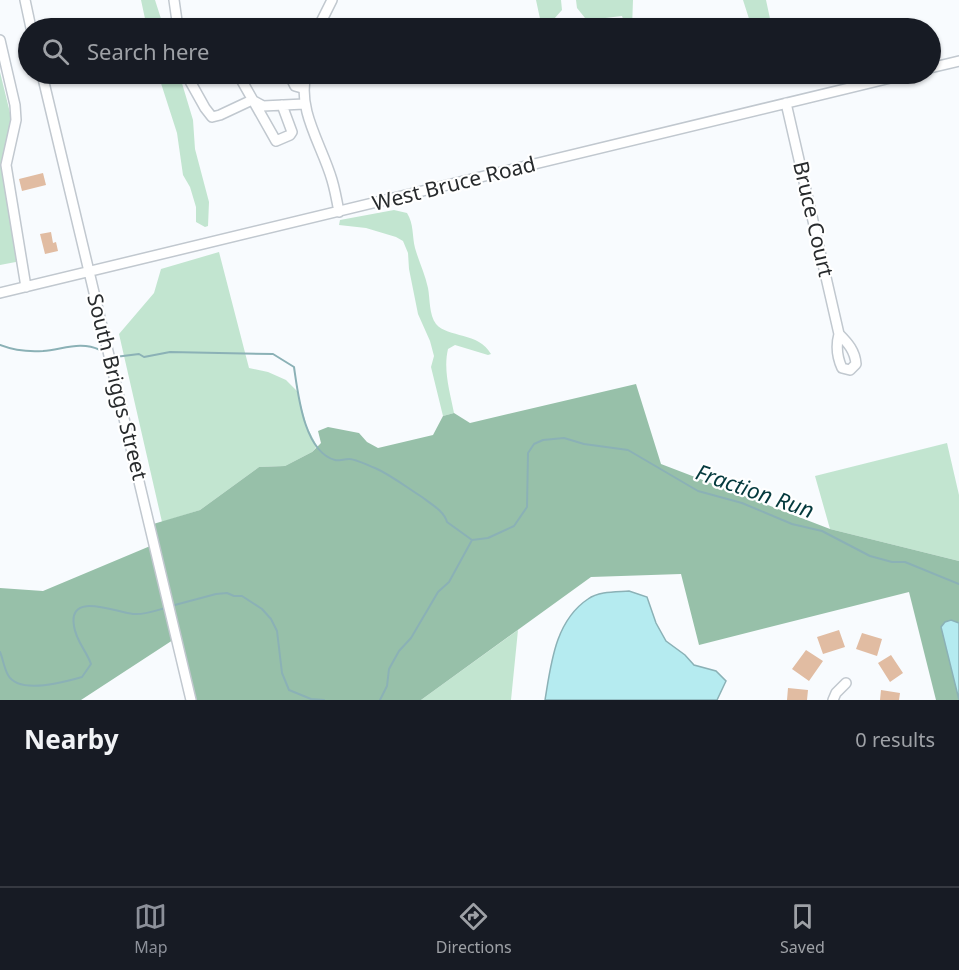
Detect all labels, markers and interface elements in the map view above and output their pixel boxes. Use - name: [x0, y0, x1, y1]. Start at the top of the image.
- search box: [18, 18, 941, 84]
- icon: search: [39, 35, 72, 68]
- text: Search here: [87, 36, 209, 66]
- street label: West Bruce Road: [369, 149, 538, 217]
- street label: Bruce Court: [787, 158, 841, 280]
- street label: South Briggs Street: [81, 291, 155, 483]
- water label: Fraction Run: [692, 456, 818, 524]
- text: Nearby: [24, 721, 119, 757]
- text: 0 results: [855, 726, 935, 753]
- tab: Map: [134, 900, 167, 958]
- tab: Directions: [436, 900, 512, 958]
- tab: Saved: [780, 900, 825, 958]

